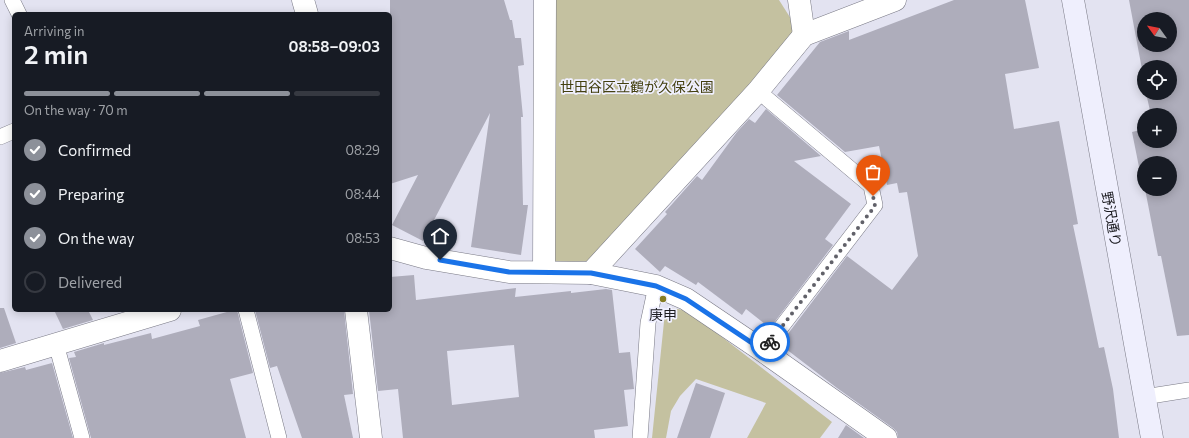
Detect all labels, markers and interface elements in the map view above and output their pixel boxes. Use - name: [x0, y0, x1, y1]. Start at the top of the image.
- north arrow: [1137, 12, 1177, 52]
- map controls: [1137, 12, 1177, 196]
- text: Arriving in: [24, 23, 84, 39]
- text: 08:58–09:03: [289, 37, 380, 55]
- text: 2 min: [24, 38, 88, 69]
- button: locate: [1137, 60, 1177, 100]
- park label: 世田谷区立鶴が久保公園: [560, 78, 714, 95]
- text: On the way · 70 m: [24, 102, 128, 118]
- button: +: [1137, 108, 1177, 148]
- icon: check: [24, 139, 46, 161]
- text: Confirmed: [58, 141, 131, 159]
- text: 08:29: [345, 142, 380, 158]
- pin: [856, 155, 890, 196]
- button: −: [1137, 156, 1177, 196]
- icon: bag: [862, 161, 884, 183]
- icon: check: [24, 183, 46, 205]
- text: Preparing: [58, 185, 124, 203]
- text: 08:44: [345, 186, 380, 202]
- street label: 野沢通り: [1099, 190, 1125, 248]
- pin: [423, 219, 457, 260]
- icon: home: [429, 225, 451, 247]
- icon: check: [24, 227, 46, 249]
- text: On the way: [58, 229, 135, 247]
- text: 08:53: [346, 230, 380, 246]
- text: Delivered: [58, 273, 122, 291]
- marker: 庚申: [658, 294, 668, 304]
- place label: 庚申: [649, 306, 677, 323]
- courier: [750, 322, 790, 362]
- icon: bike: [759, 331, 781, 353]

